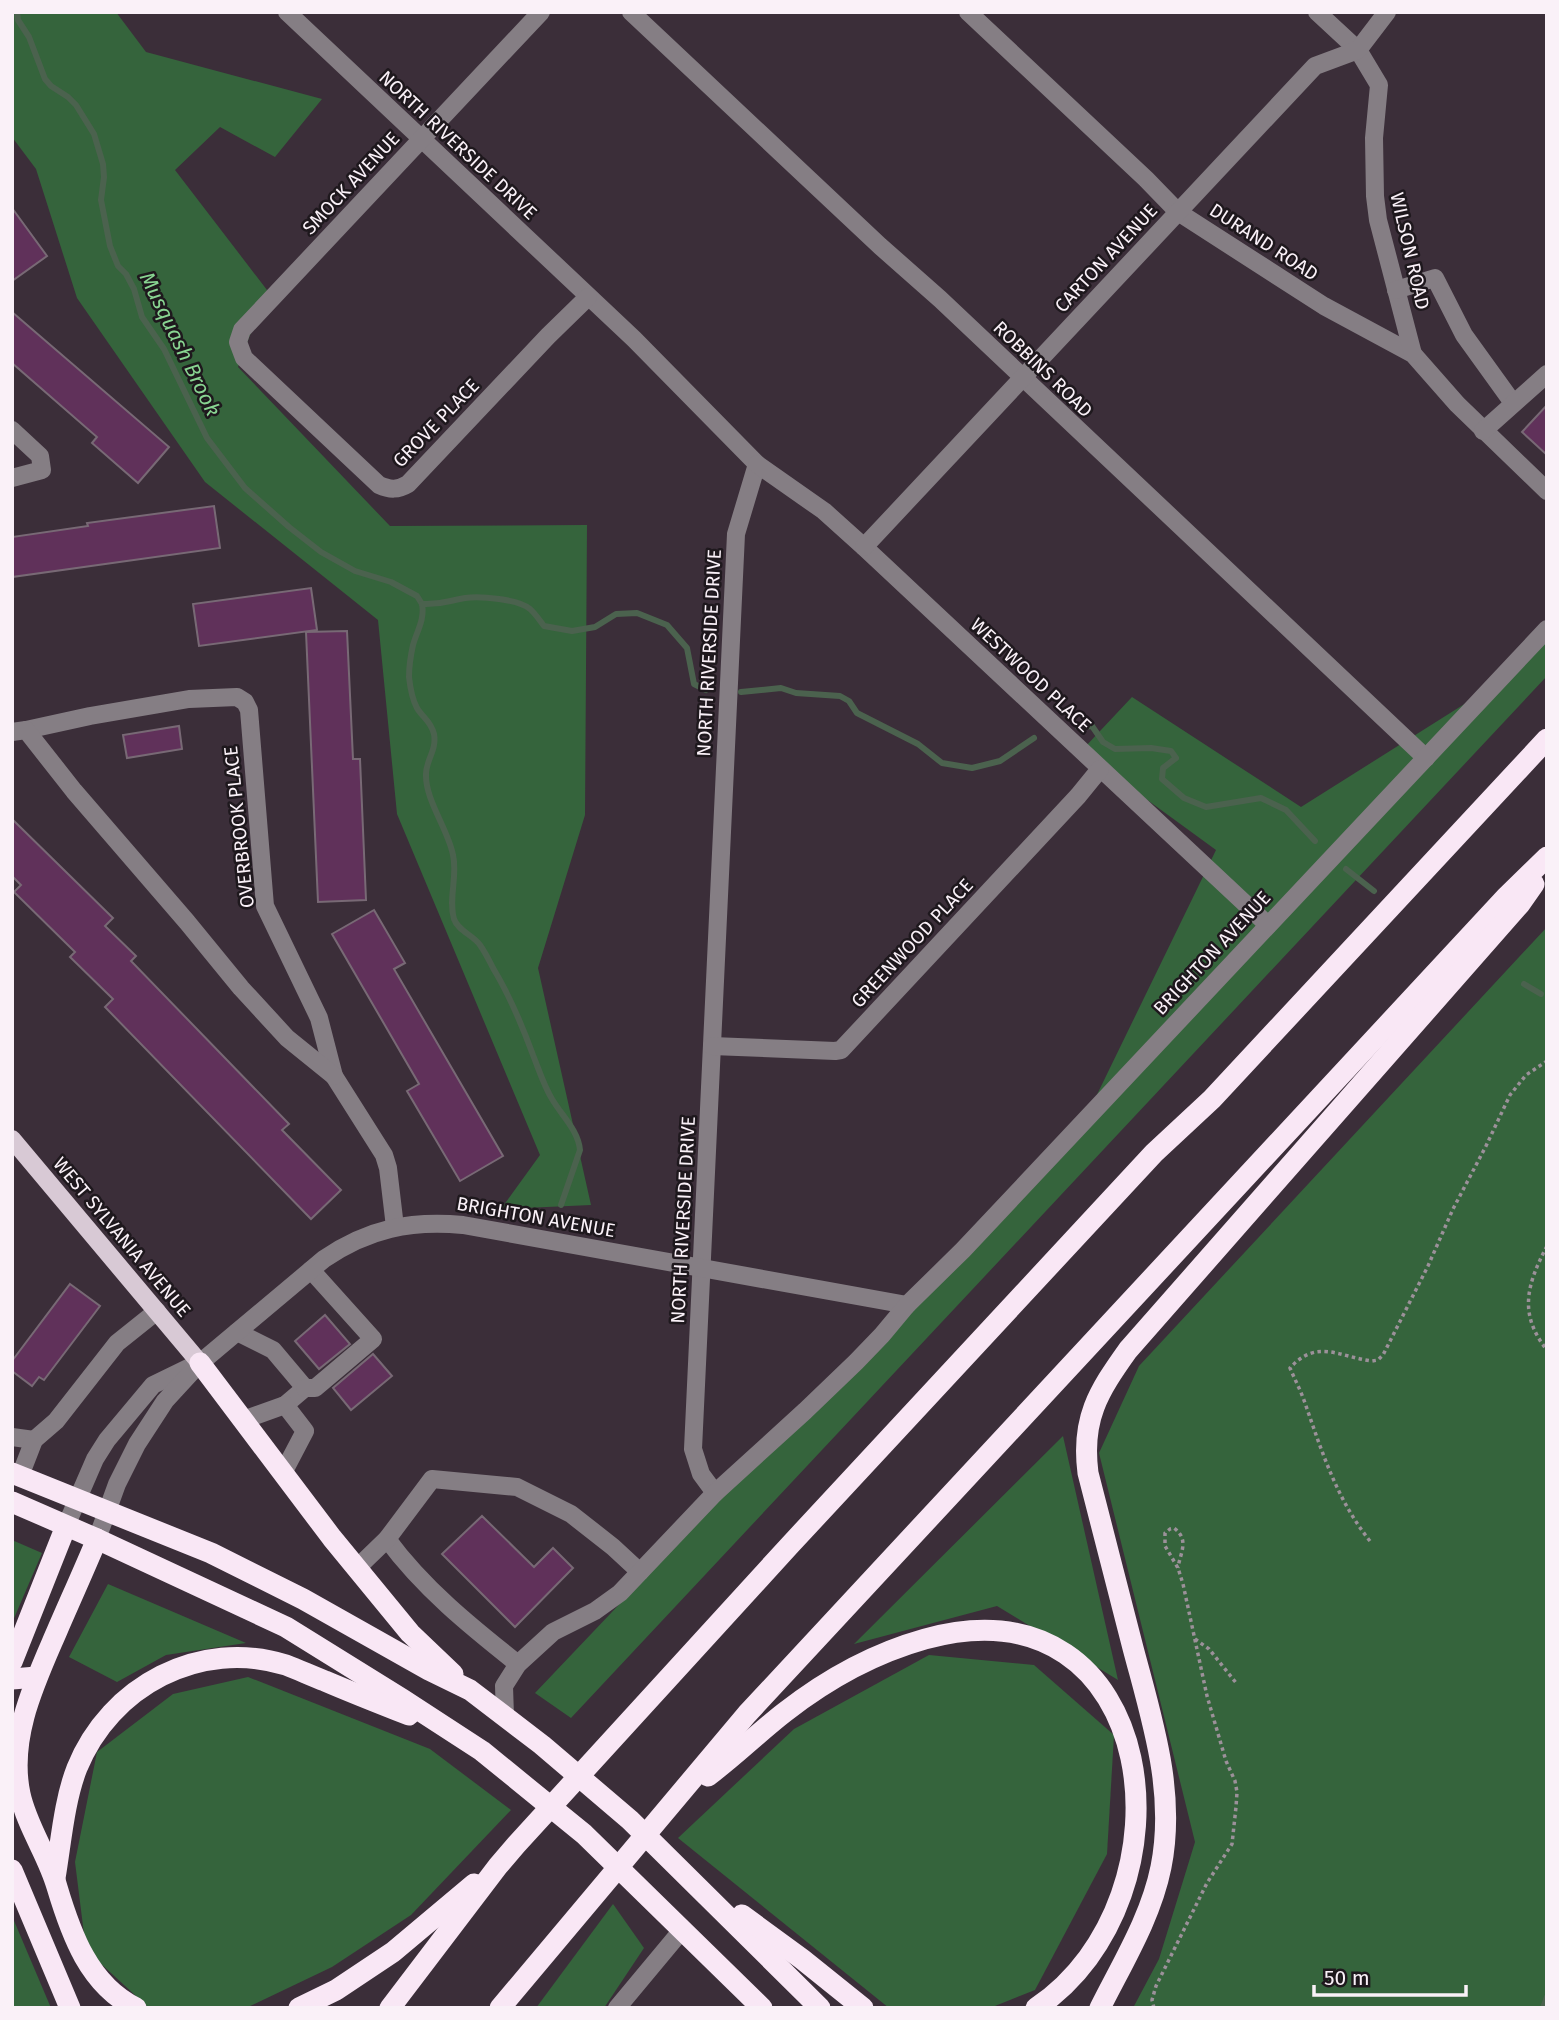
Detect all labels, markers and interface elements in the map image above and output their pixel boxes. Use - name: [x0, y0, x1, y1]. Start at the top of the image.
- street label: NORTH RIVERSIDE DRIVE: [374, 66, 542, 224]
- street label: SMOCK AVENUE: [298, 127, 404, 239]
- street label: WILSON ROAD: [1385, 190, 1435, 312]
- street label: DURAND ROAD: [1205, 198, 1323, 286]
- street label: CARTON AVENUE: [1050, 199, 1162, 317]
- water label: Musquash Brook: [134, 268, 226, 420]
- street label: ROBBINS ROAD: [989, 316, 1097, 422]
- street label: GROVE PLACE: [388, 374, 484, 472]
- street label: NORTH RIVERSIDE DRIVE: [692, 549, 726, 757]
- street label: WESTWOOD PLACE: [966, 613, 1096, 737]
- street label: OVERBROOK PLACE: [219, 745, 259, 909]
- street label: GREENWOOD PLACE: [846, 874, 978, 1012]
- street label: BRIGHTON AVENUE: [1149, 886, 1275, 1020]
- street label: NORTH RIVERSIDE DRIVE: [666, 1116, 700, 1324]
- street label: WEST SYLVANIA AVENUE: [48, 1152, 196, 1322]
- street label: BRIGHTON AVENUE: [455, 1192, 617, 1242]
- scale bar: [1314, 1954, 1466, 1998]
- text: 50 m: [1324, 1965, 1370, 1991]

